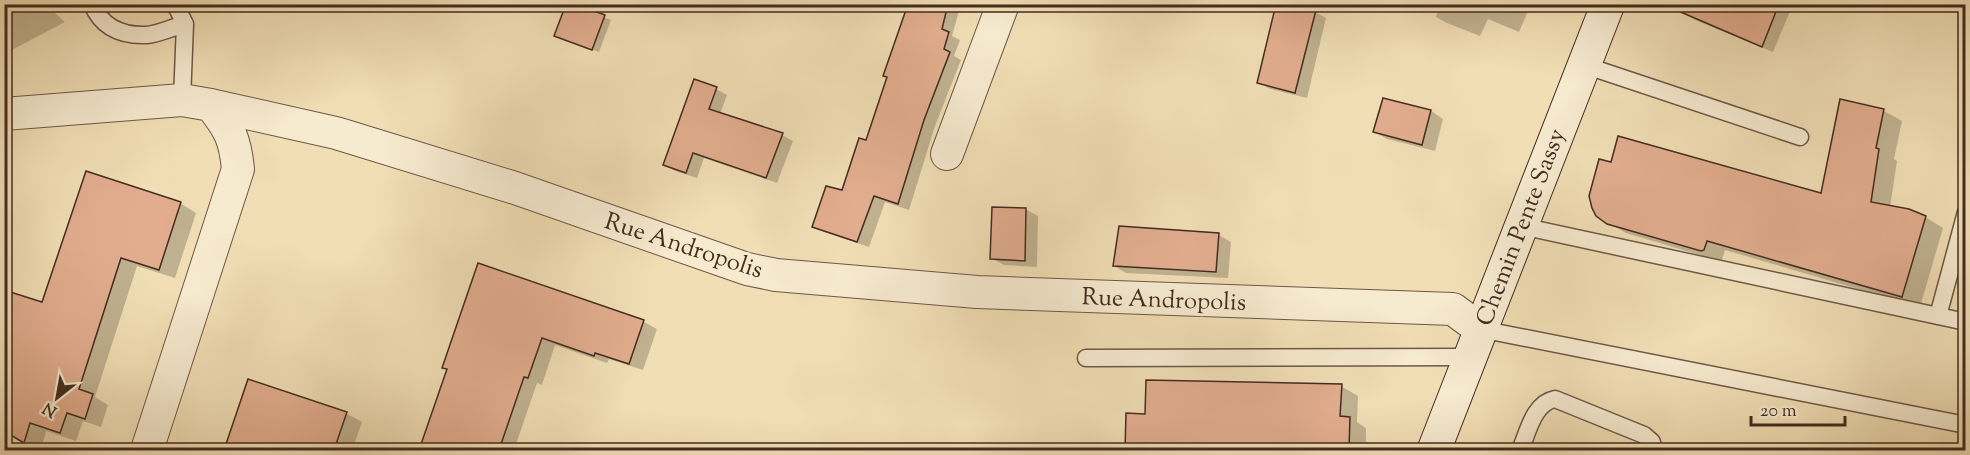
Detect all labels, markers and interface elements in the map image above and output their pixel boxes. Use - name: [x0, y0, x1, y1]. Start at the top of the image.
- street label: Chemin Pente Sassy: [1469, 124, 1575, 331]
- street label: Rue Andropolis: [600, 205, 767, 288]
- street label: Rue Andropolis: [1081, 281, 1247, 321]
- north arrow: [27, 368, 87, 428]
- scale bar: [1751, 389, 1846, 427]
- text: N: [39, 395, 62, 422]
- text: 20 m: [1760, 399, 1797, 425]

